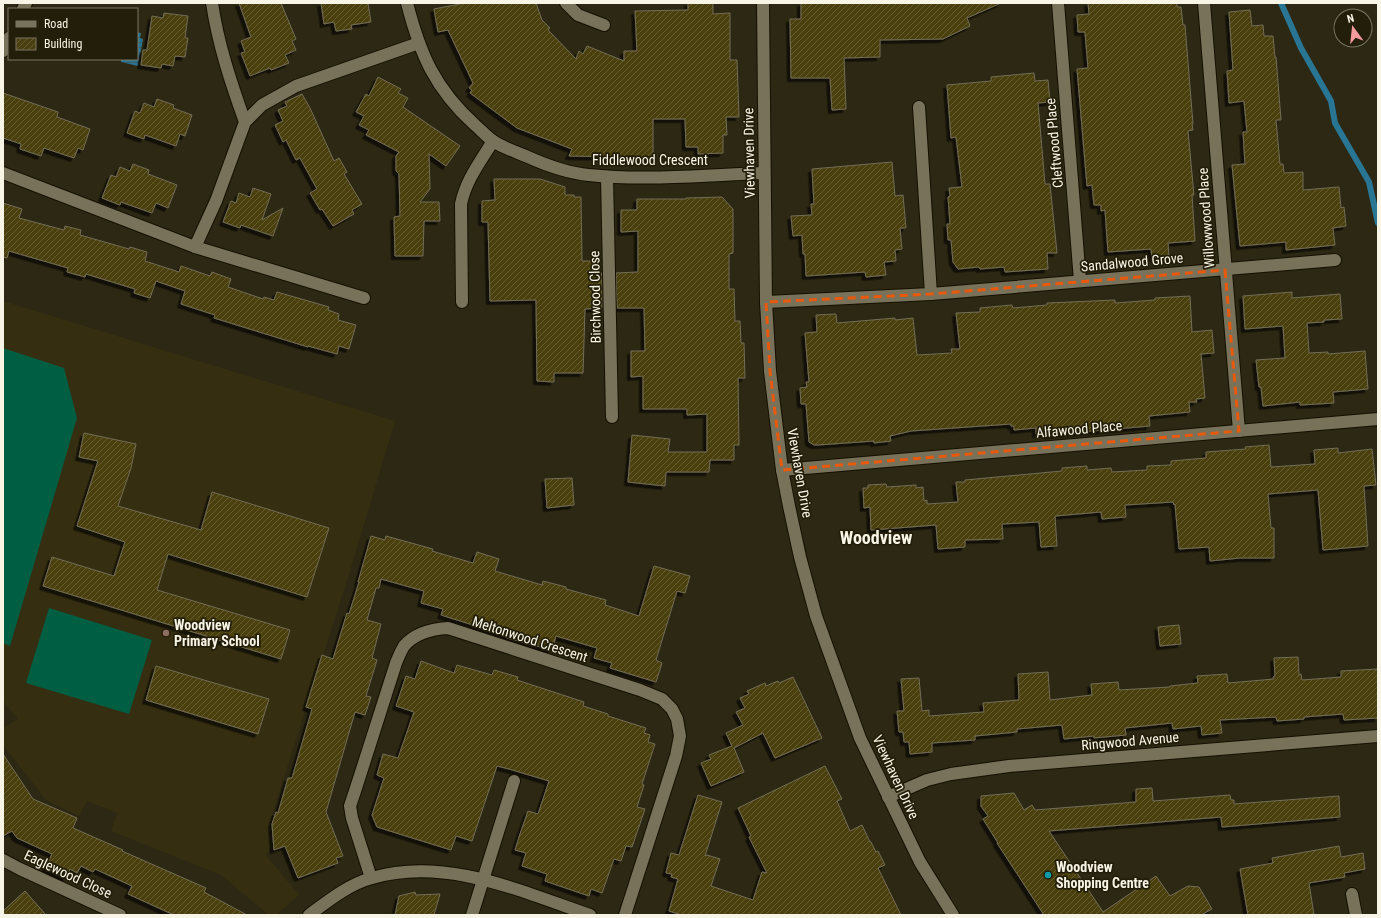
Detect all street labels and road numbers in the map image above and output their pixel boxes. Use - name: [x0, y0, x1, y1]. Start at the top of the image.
- street label: Cleftwood Place: [1042, 97, 1066, 189]
- street label: Viewhaven Drive: [740, 107, 758, 198]
- street label: Fiddlewood Crescent: [592, 152, 708, 168]
- street label: Willowwood Place: [1194, 167, 1217, 269]
- street label: Birchwood Close: [586, 250, 604, 343]
- street label: Sandalwood Grove: [1080, 250, 1184, 274]
- street label: Alfawood Place: [1035, 417, 1123, 441]
- street label: Viewhaven Drive: [784, 427, 816, 519]
- street label: Meltonwood Crescent: [470, 613, 590, 665]
- street label: Ringwood Avenue: [1081, 729, 1180, 753]
- street label: Viewhaven Drive: [870, 733, 923, 822]
- street label: Eaglewood Close: [22, 847, 115, 901]

